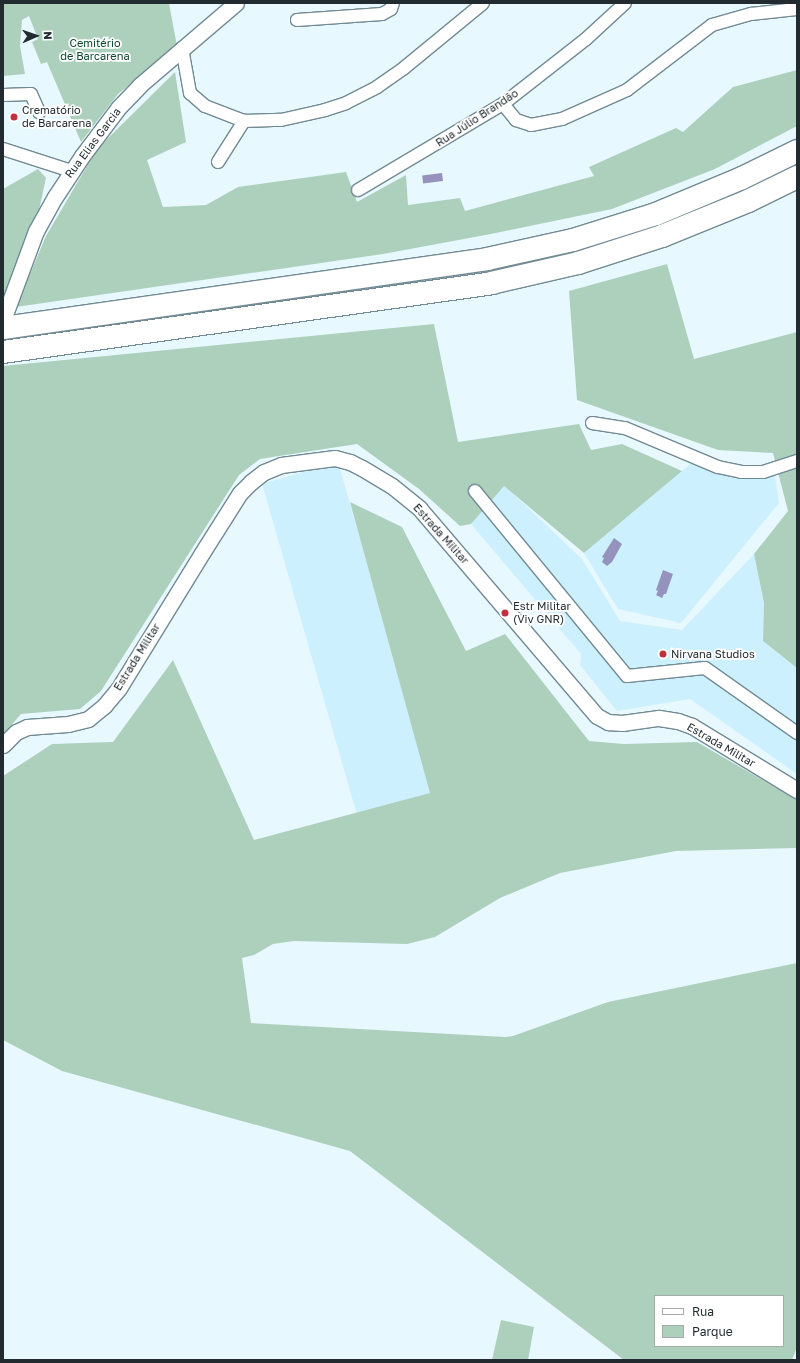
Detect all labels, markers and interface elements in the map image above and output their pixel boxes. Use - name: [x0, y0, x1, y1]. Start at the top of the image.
- north arrow: [16, 16, 56, 56]
- text: N: [42, 31, 55, 40]
- park label: Cemitério de Barcarena: [60, 37, 130, 63]
- street label: Rua Júlio Brandão: [433, 86, 521, 150]
- place label: Crematório de Barcarena: [22, 104, 91, 130]
- street label: Rua Elias Garcia: [62, 105, 124, 181]
- marker: Crematório de Barcarena: [9, 112, 19, 122]
- street label: Estrada Militar: [410, 501, 472, 567]
- place label: Estr Militar (Viv GNR): [513, 600, 571, 626]
- marker: Estr Militar (Viv GNR): [500, 608, 510, 618]
- street label: Estrada Militar: [111, 621, 163, 693]
- place label: Nirvana Studios: [671, 647, 755, 661]
- marker: Nirvana Studios: [658, 649, 668, 659]
- street label: Estrada Militar: [684, 720, 758, 770]
- legend: [654, 1295, 784, 1347]
- text: Rua: [692, 1304, 714, 1319]
- text: Parque: [692, 1324, 733, 1339]

